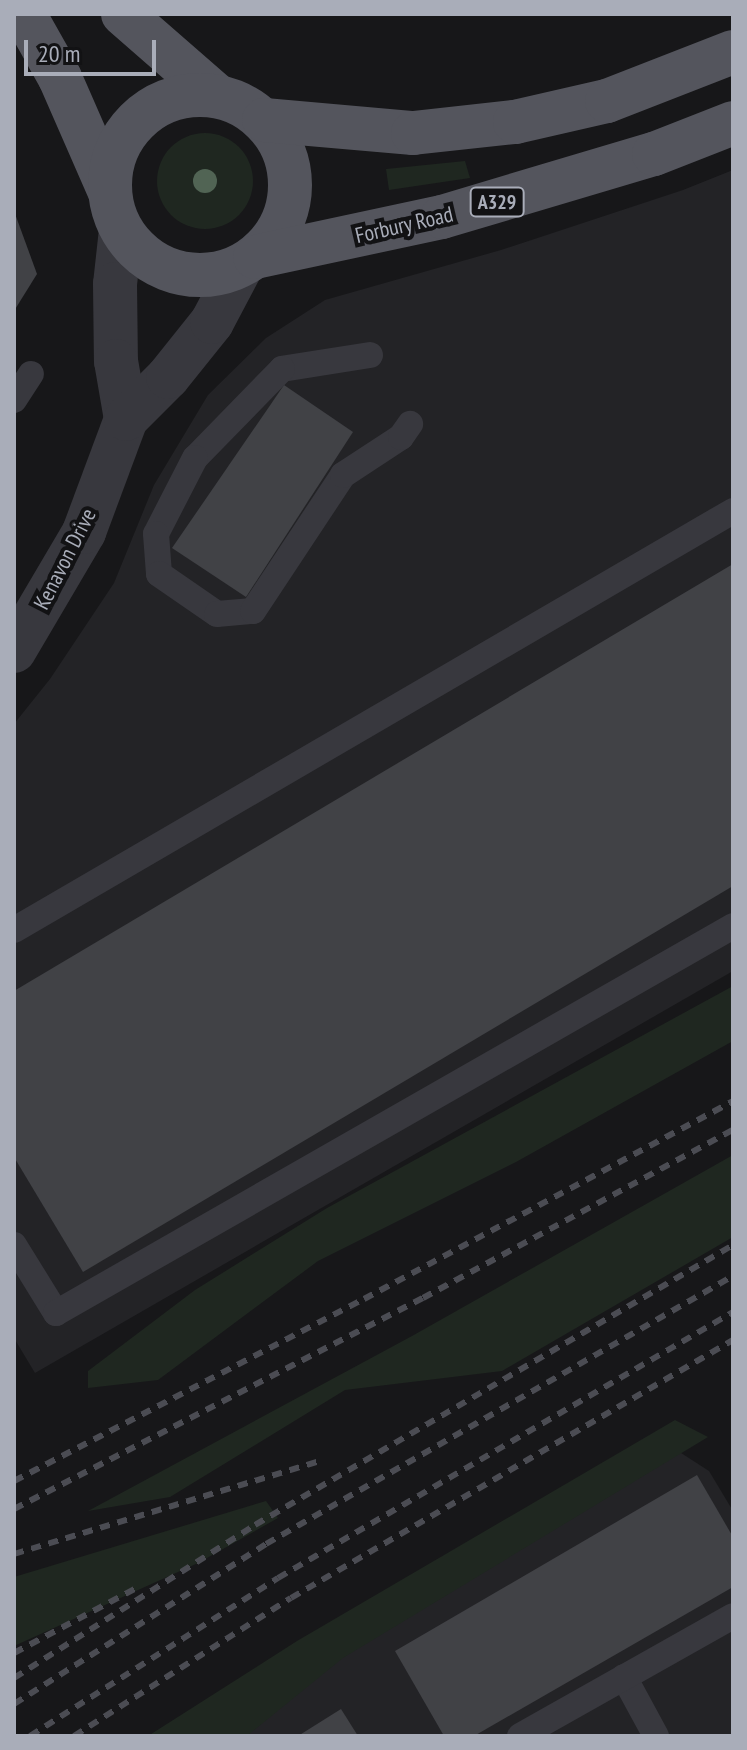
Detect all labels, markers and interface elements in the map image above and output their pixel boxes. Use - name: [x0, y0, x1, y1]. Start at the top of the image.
- scale bar: [28, 24, 160, 74]
- text: 20 m: [38, 38, 80, 69]
- road number: A329: [469, 186, 525, 218]
- street label: Forbury Road: [352, 201, 456, 249]
- street label: Kenavon Drive: [28, 504, 102, 614]

